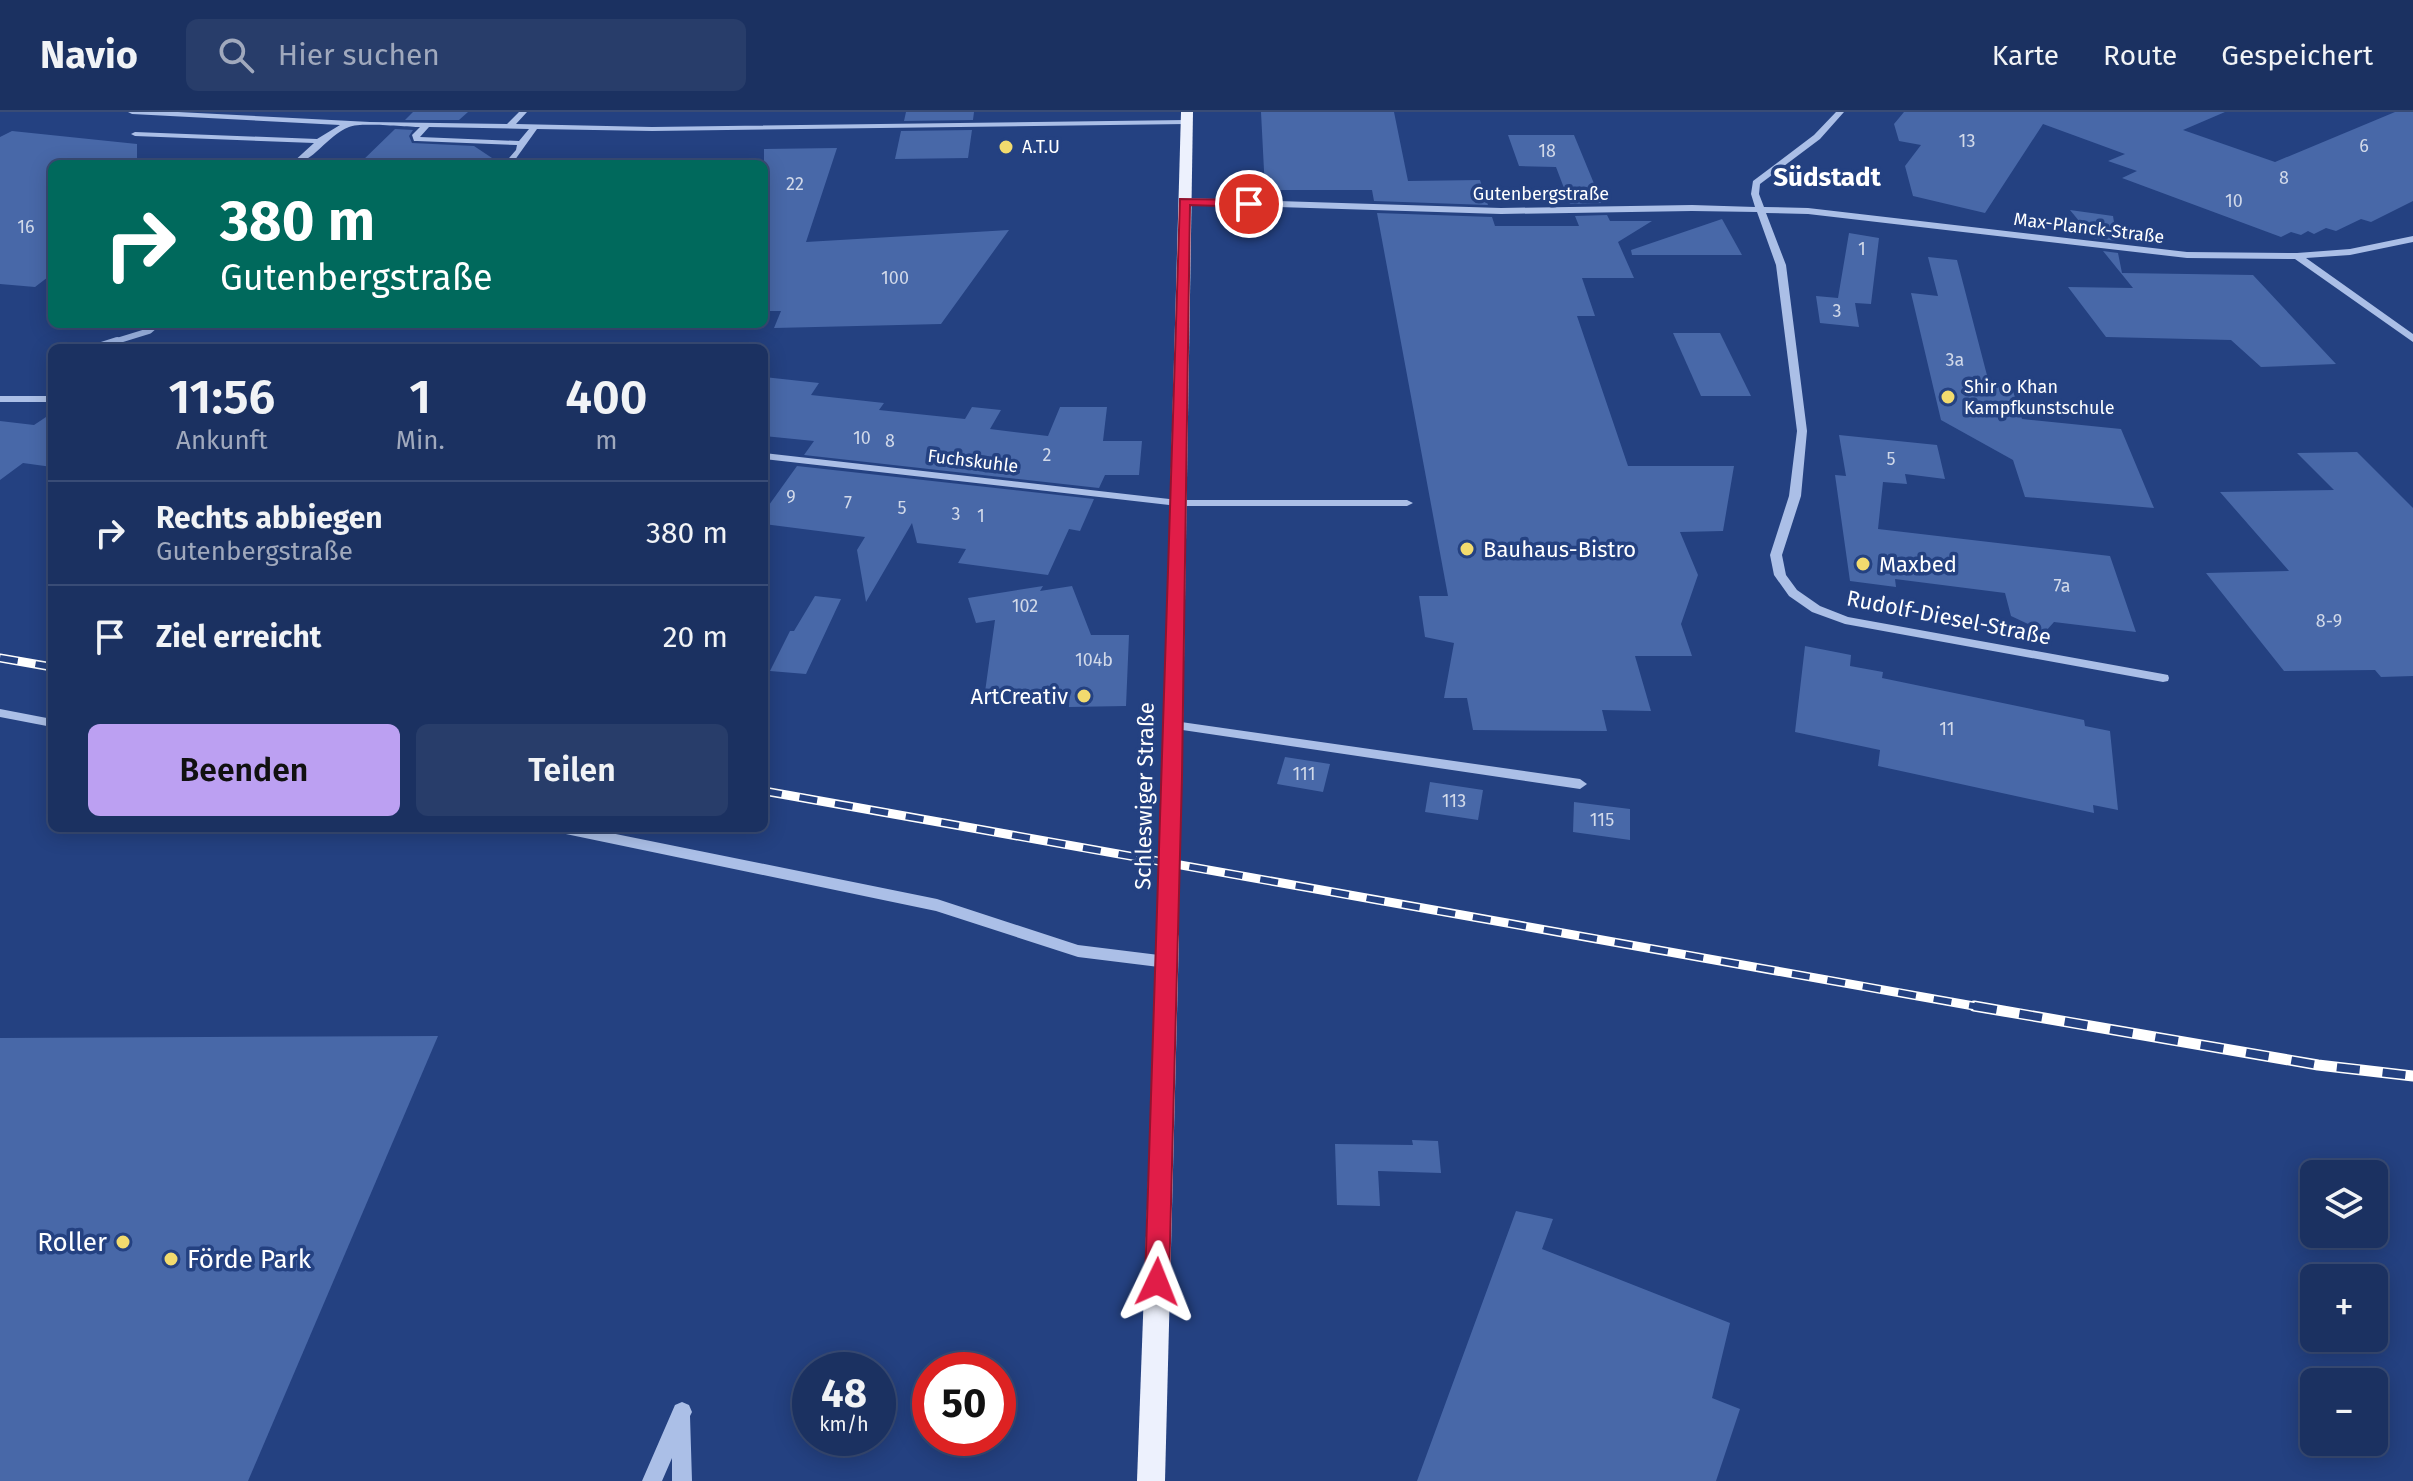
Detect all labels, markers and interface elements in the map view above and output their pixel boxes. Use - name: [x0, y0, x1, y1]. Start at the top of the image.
- search box: [186, 19, 746, 91]
- text: Navio: [40, 32, 138, 78]
- icon: search: [214, 33, 258, 77]
- text: Hier suchen: [278, 37, 440, 73]
- text: Karte: [1992, 39, 2059, 72]
- text: Route: [2103, 39, 2177, 72]
- text: Gespeichert: [2221, 39, 2373, 72]
- house number: 13: [1959, 130, 1975, 152]
- house number: 6: [2359, 135, 2369, 157]
- place label: A.T.U: [1022, 136, 1060, 158]
- marker: A.T.U: [997, 138, 1015, 156]
- house number: 18: [1538, 140, 1556, 162]
- district label: Südstadt: [1773, 162, 1882, 193]
- house number: 8: [2279, 167, 2289, 189]
- pin: [1215, 170, 1283, 238]
- house number: 22: [786, 173, 804, 195]
- icon: arrive: [1227, 182, 1271, 226]
- street label: Gutenbergstraße: [1473, 183, 1609, 205]
- text: 380 m: [220, 188, 375, 255]
- house number: 10: [2225, 190, 2243, 212]
- icon: right: [88, 192, 192, 296]
- street label: Max-Planck-Straße: [2012, 208, 2166, 248]
- house number: 16: [17, 216, 35, 238]
- house number: 1: [1858, 238, 1866, 260]
- text: Gutenbergstraße: [220, 256, 493, 300]
- house number: 100: [881, 267, 909, 289]
- house number: 3: [1833, 300, 1841, 322]
- house number: 3a: [1946, 349, 1964, 371]
- text: 11:56: [168, 368, 275, 426]
- text: 1: [409, 368, 431, 426]
- text: 400: [565, 368, 648, 426]
- place label: Shir o Khan Kampfkunstschule: [1964, 376, 2114, 419]
- marker: Shir o Khan Kampfkunstschule: [1939, 388, 1957, 406]
- text: Ankunft: [176, 425, 268, 456]
- text: Min.: [396, 425, 445, 456]
- text: m: [595, 425, 618, 456]
- house number: 10: [853, 427, 871, 449]
- house number: 8: [885, 430, 895, 452]
- house number: 2: [1043, 444, 1052, 466]
- street label: Fuchskuhle: [926, 445, 1020, 477]
- house number: 5: [1886, 448, 1896, 470]
- house number: 9: [786, 486, 796, 508]
- house number: 7: [844, 492, 852, 514]
- house number: 5: [897, 497, 907, 519]
- text: Rechts abbiegen: [156, 500, 383, 536]
- house number: 3: [952, 503, 960, 525]
- house number: 1: [977, 505, 985, 527]
- icon: right: [88, 511, 132, 555]
- text: 380 m: [646, 515, 728, 551]
- text: Gutenbergstraße: [156, 536, 353, 567]
- place label: Bauhaus-Bistro: [1483, 536, 1636, 563]
- marker: Bauhaus-Bistro: [1458, 540, 1476, 558]
- place label: Maxbed: [1879, 551, 1957, 578]
- marker: Maxbed: [1854, 555, 1872, 573]
- house number: 7a: [2053, 575, 2071, 597]
- street label: Rudolf-Diesel-Straße: [1844, 584, 2054, 651]
- house number: 102: [1012, 595, 1038, 617]
- house number: 8-9: [2316, 610, 2342, 632]
- icon: arrive: [88, 615, 132, 659]
- text: Ziel erreicht: [156, 619, 321, 655]
- text: 20 m: [663, 619, 728, 655]
- house number: 104b: [1075, 649, 1113, 671]
- place label: ArtCreativ: [970, 683, 1068, 710]
- marker: ArtCreativ: [1075, 687, 1093, 705]
- street label: Schleswiger Straße: [1129, 702, 1160, 890]
- house number: 11: [1939, 718, 1955, 740]
- button: Beenden: [88, 724, 400, 816]
- button: Teilen: [416, 724, 728, 816]
- house number: 111: [1293, 763, 1315, 785]
- house number: 113: [1442, 790, 1466, 812]
- house number: 115: [1590, 809, 1614, 831]
- map controls: [2300, 1160, 2388, 1456]
- button: layers: [2300, 1160, 2388, 1248]
- place label: Roller: [37, 1227, 107, 1258]
- marker: Roller: [114, 1233, 132, 1251]
- position arrow: [1115, 1240, 1199, 1324]
- place label: Förde Park: [187, 1244, 312, 1275]
- marker: Förde Park: [162, 1250, 180, 1268]
- button: +: [2300, 1264, 2388, 1352]
- speed limit sign: 50: [912, 1352, 1016, 1456]
- button: −: [2300, 1368, 2388, 1456]
- text: 48: [821, 1370, 867, 1418]
- text: km/h: [819, 1412, 869, 1436]

